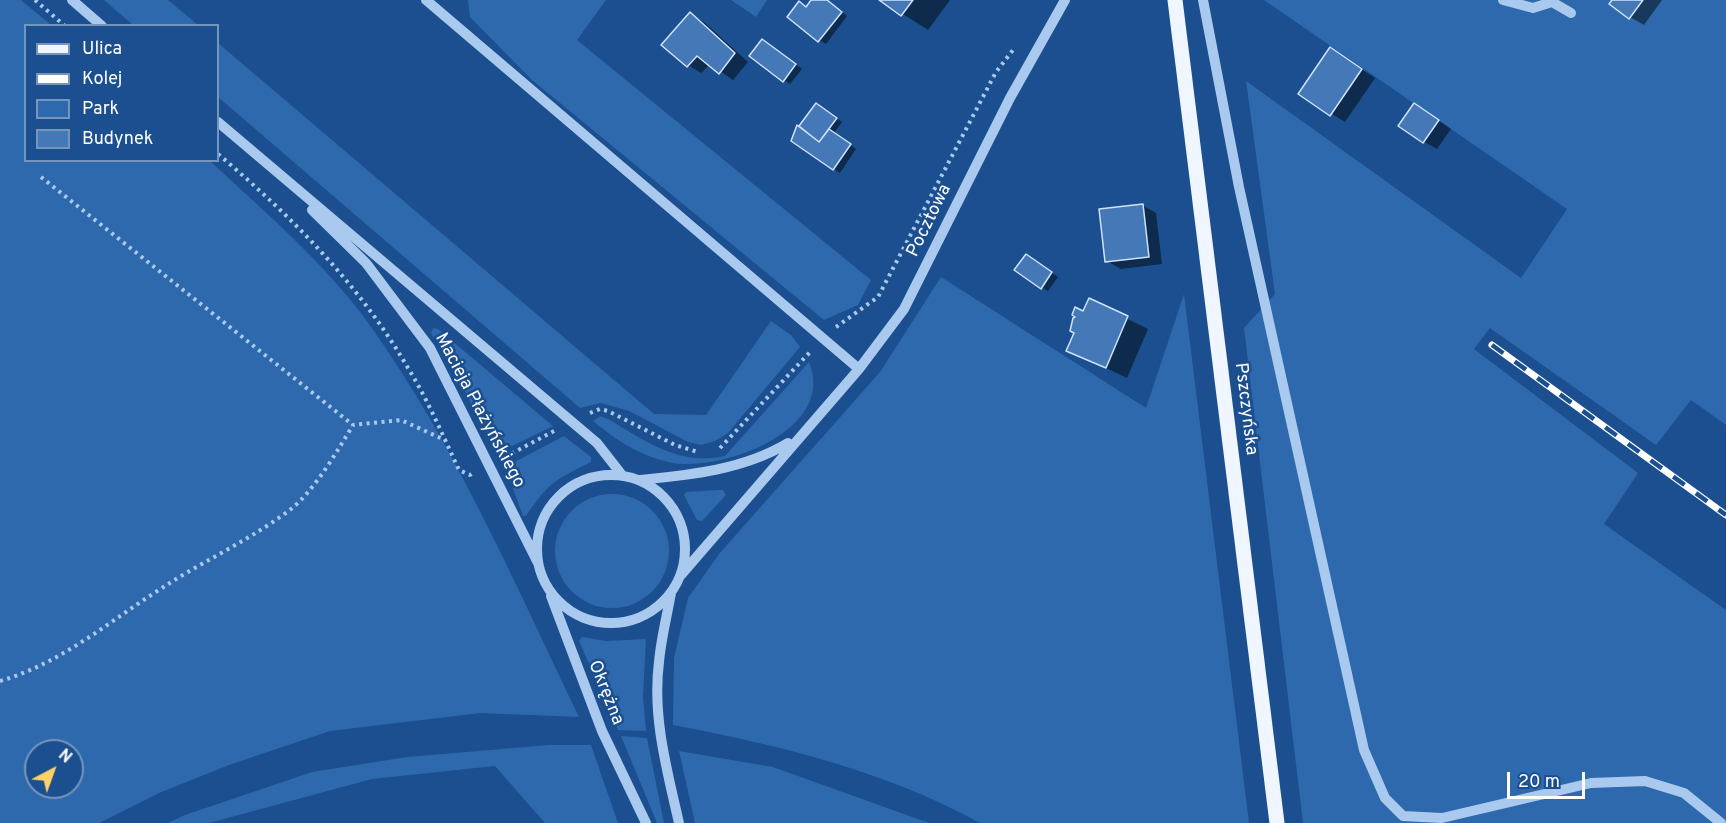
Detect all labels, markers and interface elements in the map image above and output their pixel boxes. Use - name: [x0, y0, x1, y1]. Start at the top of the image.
- legend: [24, 24, 219, 162]
- text: Ulica: [82, 38, 122, 61]
- text: Kolej: [82, 68, 122, 91]
- text: Park: [82, 98, 119, 121]
- text: Budynek: [82, 128, 153, 151]
- street label: Pocztowa: [903, 181, 957, 261]
- street label: Macieja Płażyńskiego: [429, 330, 529, 492]
- street label: Pszczyńska: [1229, 362, 1261, 456]
- street label: Okrężna: [582, 658, 628, 728]
- north arrow: [24, 739, 84, 799]
- text: N: [54, 746, 75, 768]
- scale bar: [1510, 760, 1588, 798]
- text: 20 m: [1518, 771, 1560, 794]

